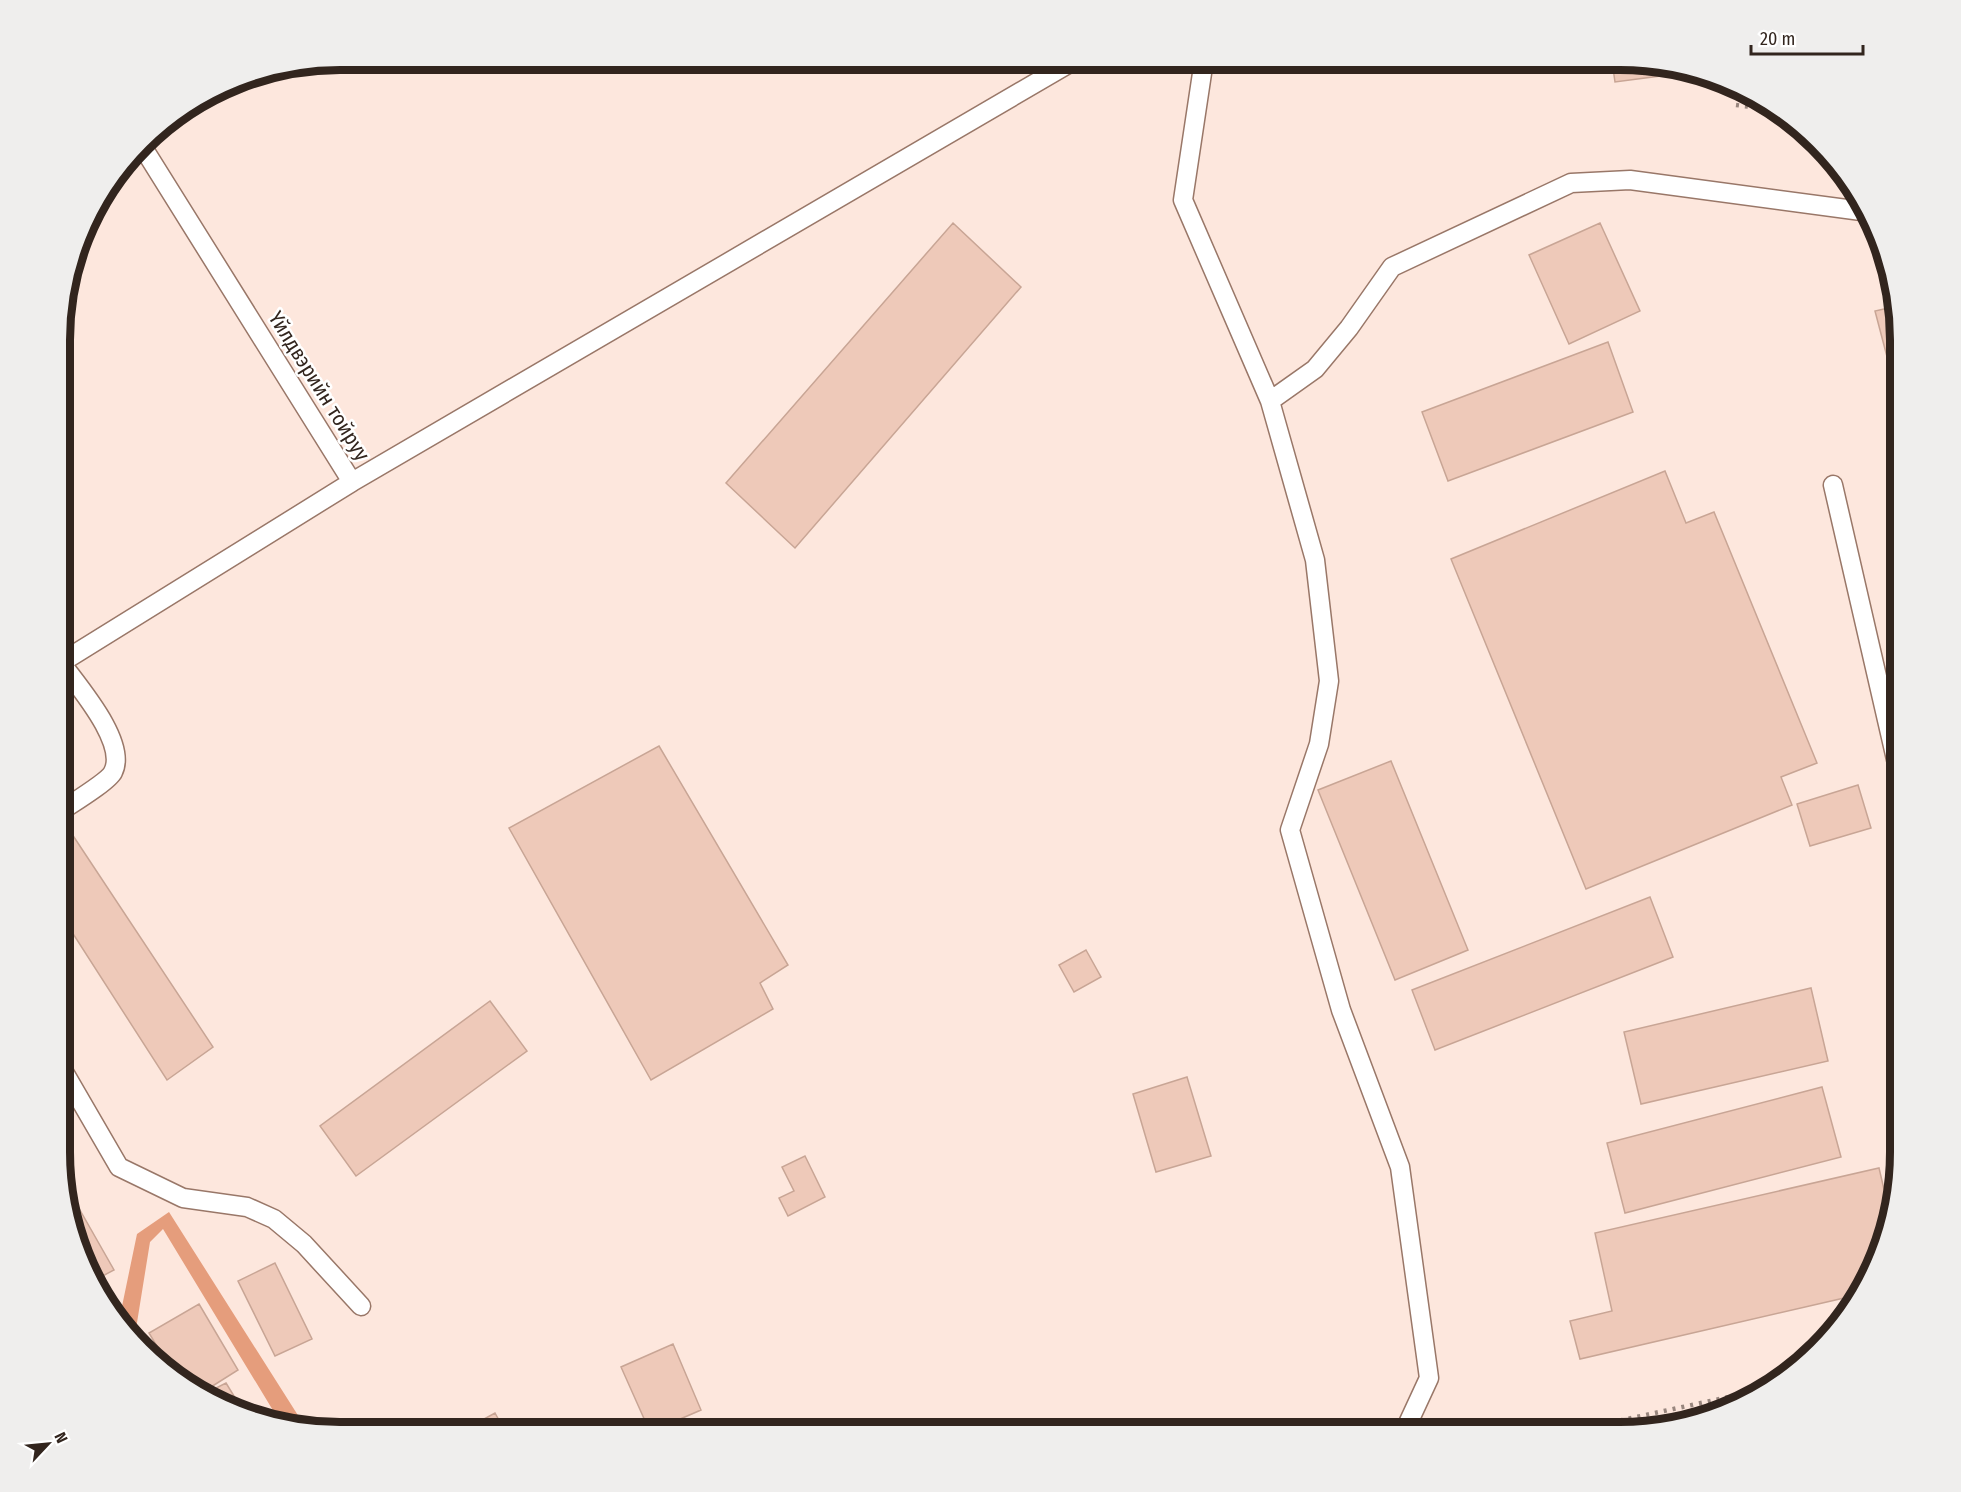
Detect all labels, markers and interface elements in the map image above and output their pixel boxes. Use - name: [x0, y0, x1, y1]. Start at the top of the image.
- scale bar: [1751, 18, 1864, 56]
- text: 20 m: [1760, 28, 1795, 50]
- street label: Үйлдвэрийн тойруу: [263, 306, 376, 466]
- north arrow: [18, 1414, 78, 1474]
- text: N: [50, 1429, 72, 1446]

